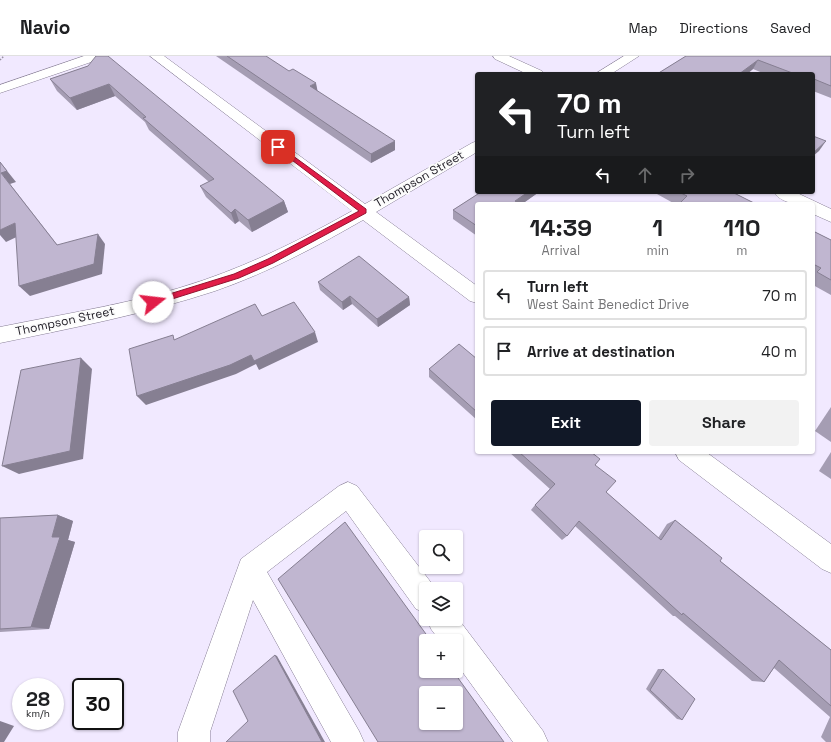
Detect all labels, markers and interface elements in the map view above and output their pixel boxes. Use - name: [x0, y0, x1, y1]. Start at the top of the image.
- text: Navio: [20, 15, 70, 40]
- text: Map: [628, 19, 658, 37]
- text: Directions: [680, 19, 748, 37]
- text: Saved: [770, 19, 811, 37]
- text: 70 m: [557, 85, 622, 121]
- icon: left: [491, 88, 543, 140]
- text: Turn left: [557, 120, 630, 143]
- pin: [261, 130, 295, 164]
- icon: arrive: [267, 136, 289, 158]
- street label: Thompson Street: [371, 147, 467, 211]
- icon: left: [592, 164, 614, 186]
- icon: ahead: [634, 164, 656, 186]
- icon: right: [676, 164, 698, 186]
- text: 14:39: [529, 212, 592, 243]
- text: 1: [652, 212, 663, 243]
- text: 110: [723, 212, 761, 243]
- text: Arrival: [541, 242, 580, 259]
- text: min: [647, 242, 669, 259]
- text: m: [736, 242, 748, 259]
- text: Turn left: [527, 277, 589, 296]
- position arrow: [132, 281, 174, 323]
- icon: left: [493, 284, 515, 306]
- text: 70 m: [762, 286, 797, 305]
- text: West Saint Benedict Drive: [527, 296, 689, 313]
- street label: Thompson Street: [14, 303, 116, 339]
- icon: arrive: [493, 340, 515, 362]
- text: Arrive at destination: [527, 342, 675, 361]
- text: 40 m: [761, 342, 797, 361]
- button: Exit: [491, 400, 641, 446]
- button: Share: [649, 400, 799, 446]
- map controls: [419, 530, 463, 730]
- button: search: [419, 530, 463, 574]
- button: layers: [419, 582, 463, 626]
- button: +: [419, 634, 463, 678]
- speed limit sign: 30: [72, 678, 124, 730]
- text: 28: [26, 686, 50, 712]
- button: −: [419, 686, 463, 730]
- text: km/h: [26, 707, 50, 720]

